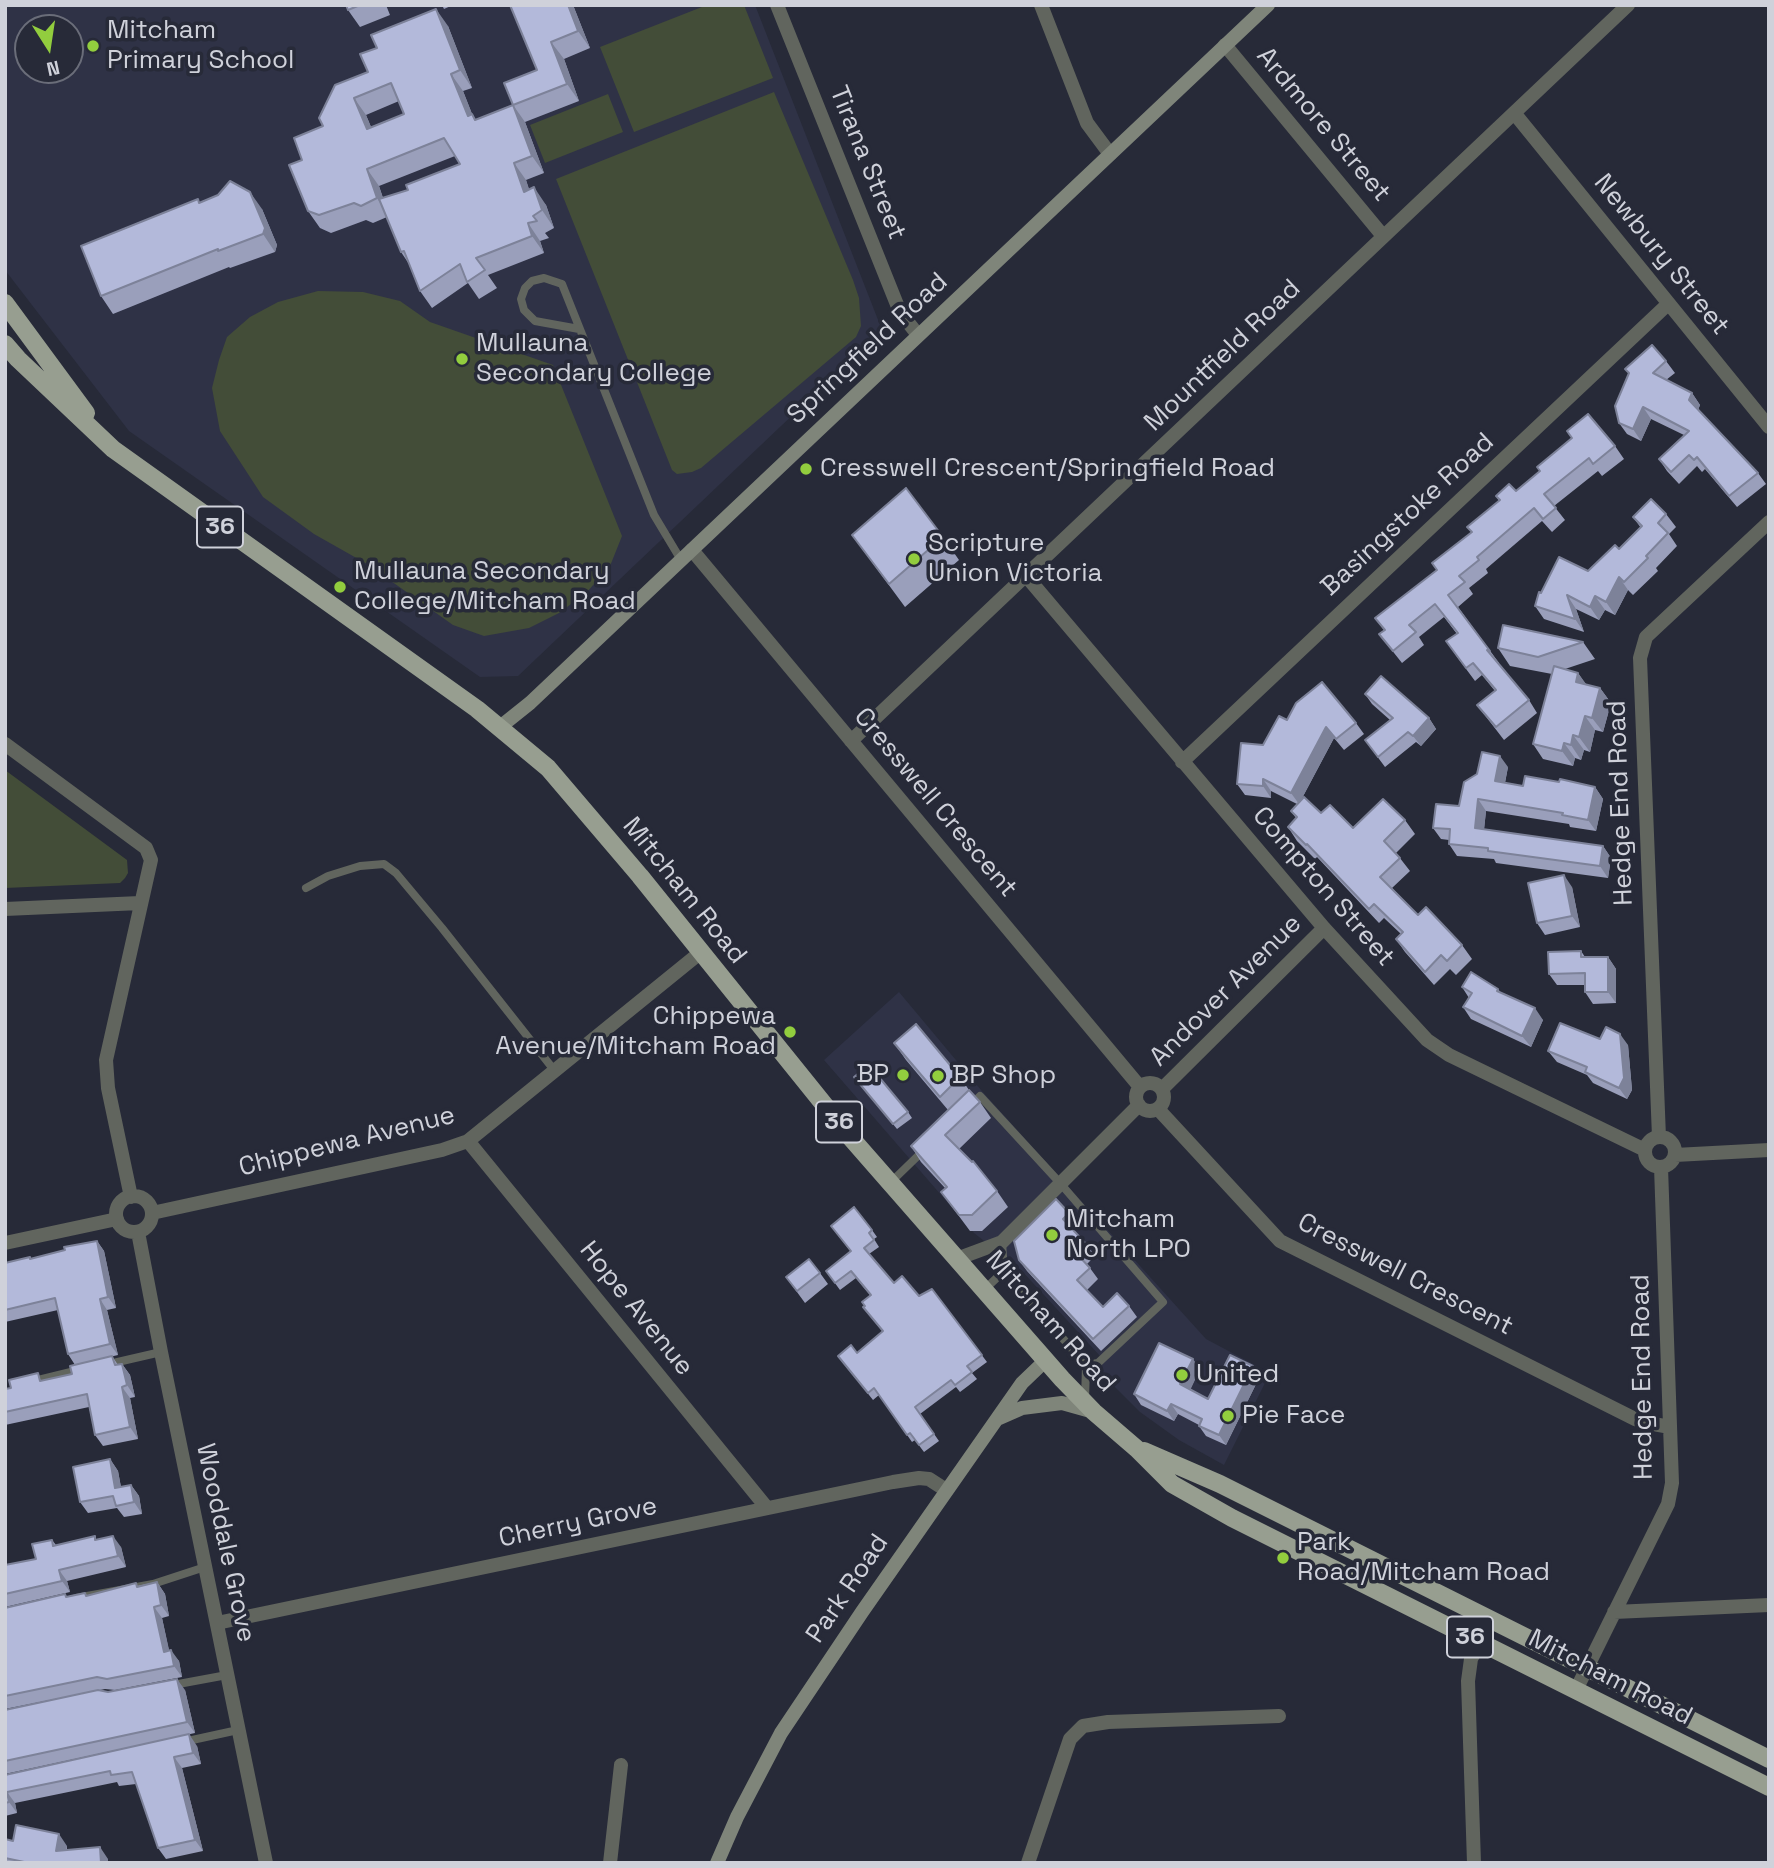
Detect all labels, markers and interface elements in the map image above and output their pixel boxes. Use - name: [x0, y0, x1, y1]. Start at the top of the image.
- north arrow: [14, 14, 84, 84]
- place label: Mitcham Primary School: [107, 15, 294, 76]
- marker: Mitcham Primary School: [85, 38, 101, 54]
- street label: Ardmore Street: [1249, 42, 1397, 208]
- text: N: [44, 55, 62, 82]
- street label: Tirana Street: [822, 82, 912, 244]
- street label: Newbury Street: [1587, 168, 1735, 342]
- street label: Springfield Road: [781, 267, 955, 431]
- street label: Mountfield Road: [1139, 274, 1307, 438]
- place label: Mullauna Secondary College: [476, 328, 712, 390]
- marker: Mullauna Secondary College: [454, 351, 470, 367]
- street label: Basingstoke Road: [1315, 427, 1501, 603]
- place label: Cresswell Crescent/Springfield Road: [820, 453, 1275, 485]
- marker: Cresswell Crescent/Springfield Road: [798, 461, 814, 477]
- road number: 36: [197, 506, 243, 548]
- place label: Scripture Union Victoria: [928, 528, 1102, 590]
- marker: Scripture Union Victoria: [906, 551, 922, 567]
- place label: Mullauna Secondary College/Mitcham Road: [354, 556, 636, 618]
- marker: Mullauna Secondary College/Mitcham Road: [332, 579, 348, 595]
- street label: Hedge End Road: [1602, 700, 1640, 906]
- street label: Cresswell Crescent: [847, 702, 1023, 904]
- street label: Compton Street: [1245, 801, 1401, 973]
- street label: Mitcham Road: [615, 811, 753, 971]
- street label: Andover Avenue: [1144, 909, 1308, 1073]
- place label: Chippewa Avenue/Mitcham Road: [495, 1001, 776, 1062]
- marker: Chippewa Avenue/Mitcham Road: [782, 1024, 798, 1040]
- place label: BP: [856, 1059, 889, 1091]
- place label: BP Shop: [952, 1060, 1056, 1092]
- marker: BP: [895, 1067, 911, 1083]
- marker: BP Shop: [930, 1068, 946, 1084]
- street label: Chippewa Avenue: [236, 1100, 458, 1184]
- road number: 36: [816, 1102, 862, 1142]
- place label: Mitcham North LPO: [1066, 1204, 1191, 1266]
- street label: Cresswell Crescent: [1292, 1207, 1518, 1343]
- marker: Mitcham North LPO: [1044, 1227, 1060, 1243]
- street label: Hope Avenue: [572, 1236, 700, 1382]
- street label: Mitcham Road: [978, 1245, 1122, 1399]
- street label: Hedge End Road: [1626, 1274, 1660, 1480]
- place label: United: [1196, 1359, 1279, 1391]
- marker: United: [1174, 1367, 1190, 1383]
- place label: Pie Face: [1242, 1400, 1345, 1432]
- marker: Pie Face: [1220, 1408, 1236, 1424]
- street label: Wooddale Grove: [189, 1441, 261, 1645]
- street label: Cherry Grove: [496, 1491, 660, 1555]
- place label: Park Road/Mitcham Road: [1297, 1527, 1550, 1588]
- street label: Park Road: [800, 1529, 896, 1649]
- marker: Park Road/Mitcham Road: [1275, 1550, 1291, 1566]
- road number: 36: [1447, 1616, 1493, 1658]
- street label: Mitcham Road: [1523, 1623, 1697, 1733]

